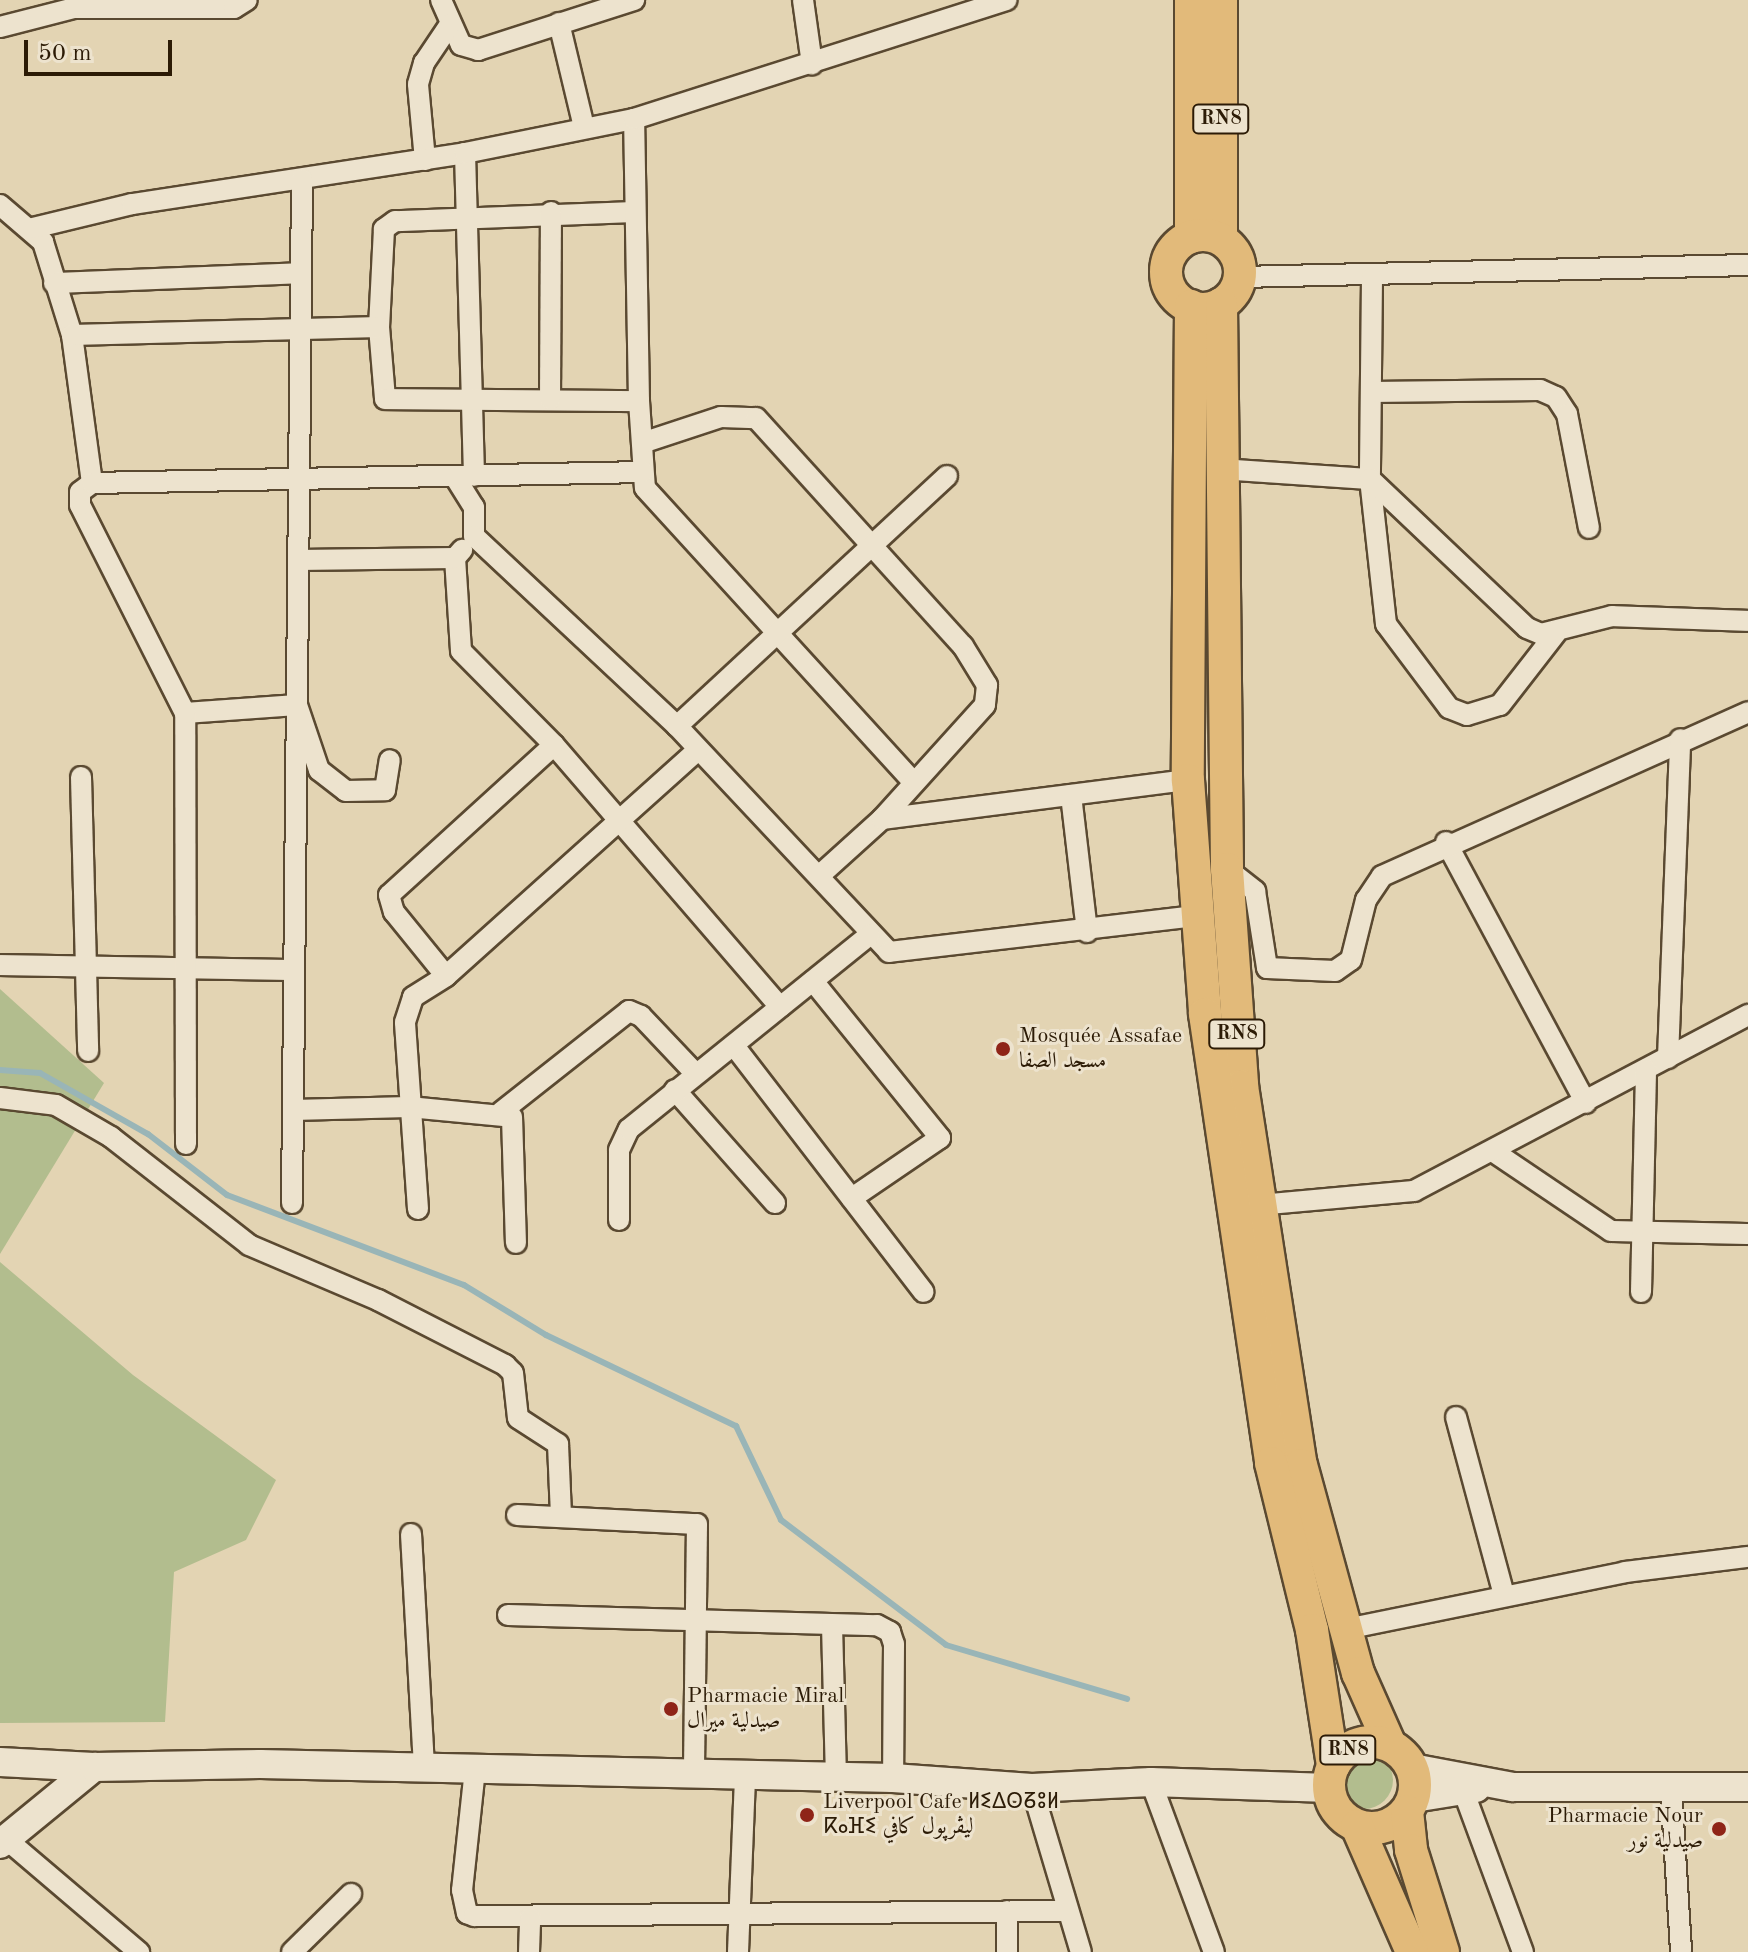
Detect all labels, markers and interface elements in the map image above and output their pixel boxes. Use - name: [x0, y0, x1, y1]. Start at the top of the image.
- scale bar: [28, 24, 176, 74]
- text: 50 m: [38, 42, 92, 66]
- road number: RN8: [1191, 103, 1251, 135]
- road number: RN8: [1207, 1018, 1267, 1050]
- place label: Mosquée Assafae مسجد الصفا: [1019, 1023, 1182, 1074]
- marker: Mosquée Assafae مسجد الصفا: [994, 1040, 1012, 1058]
- place label: Pharmacie Miral صيدلية ميرال: [687, 1683, 844, 1734]
- marker: Pharmacie Miral صيدلية ميرال: [662, 1700, 680, 1718]
- road number: RN8: [1318, 1734, 1378, 1766]
- place label: Liverpool Cafe ⵍⵉⵠⵔⵒⵓⵍ ⴽⴰⴼⵉ ليڤرپول كافي: [823, 1789, 1059, 1840]
- place label: Pharmacie Nour صيدلية نور: [1547, 1803, 1703, 1854]
- marker: Liverpool Cafe ⵍⵉⵠⵔⵒⵓⵍ ⴽⴰⴼⵉ ليڤرپول كافي: [798, 1806, 816, 1824]
- marker: Pharmacie Nour صيدلية نور: [1710, 1820, 1728, 1838]

